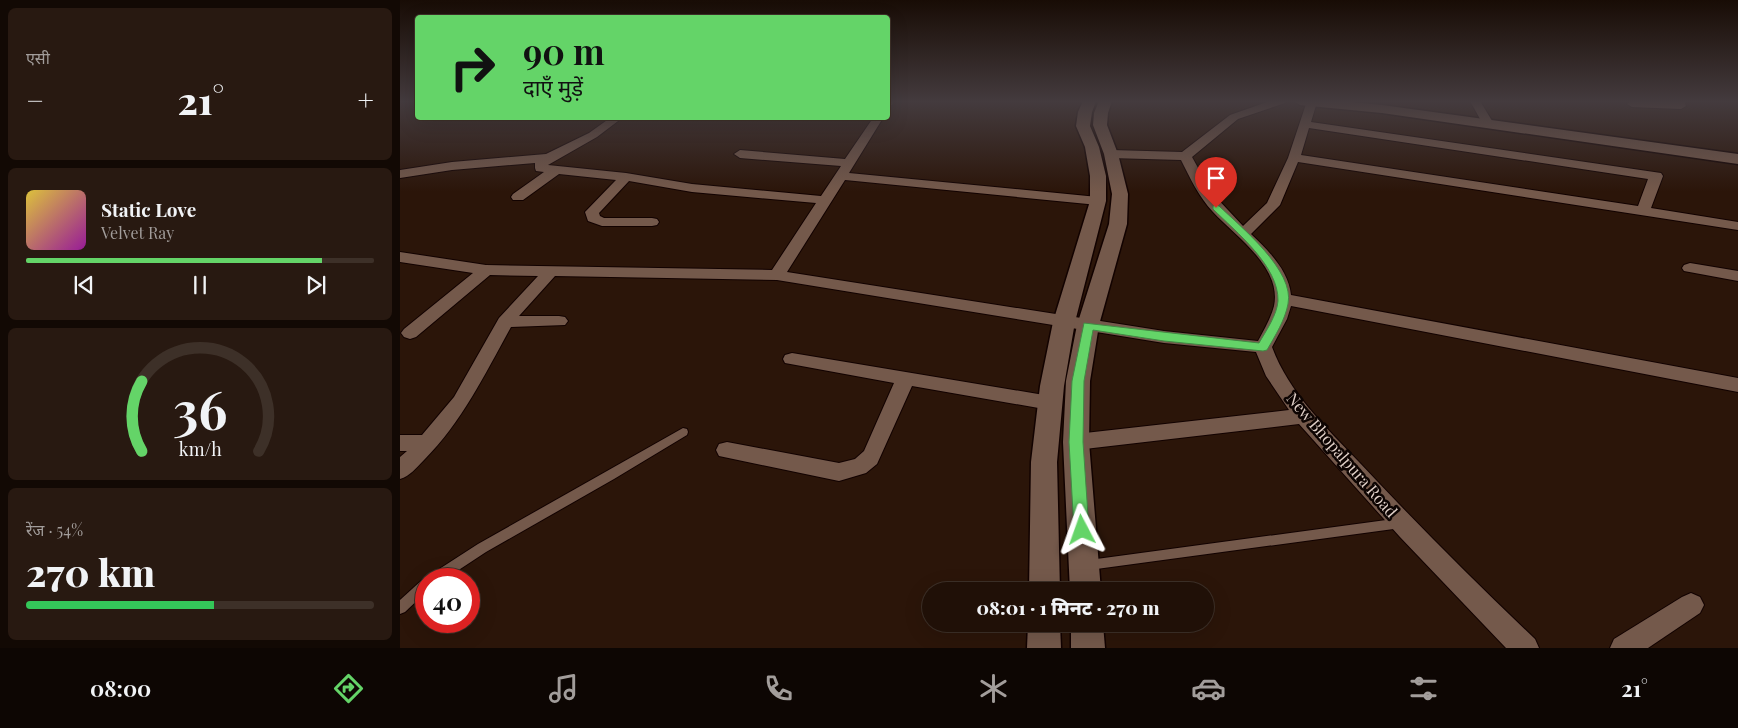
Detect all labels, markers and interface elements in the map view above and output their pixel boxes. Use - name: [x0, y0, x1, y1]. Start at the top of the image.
- text: 90 m: [523, 27, 605, 74]
- icon: right: [440, 35, 505, 100]
- text: एसी: [26, 47, 50, 68]
- text: दाएँ मुड़ें: [523, 72, 583, 102]
- text: 21°: [178, 74, 224, 125]
- text: −: [26, 81, 44, 118]
- text: +: [358, 81, 374, 118]
- pin: [1195, 157, 1237, 208]
- icon: arrive: [1202, 164, 1230, 192]
- text: Static Love: [101, 196, 196, 222]
- text: Velvet Ray: [101, 222, 174, 243]
- icon: previous: [70, 271, 98, 299]
- icon: pause: [186, 271, 214, 299]
- icon: next: [302, 271, 330, 299]
- text: 36: [173, 374, 227, 443]
- street label: New Bhopalpura Road: [1282, 388, 1402, 521]
- text: km/h: [179, 437, 222, 460]
- position arrow: [1055, 503, 1107, 555]
- text: रेंज · 54%: [26, 519, 83, 540]
- text: 270 km: [26, 546, 155, 597]
- speed limit sign: 40: [415, 568, 480, 633]
- text: 08:01 · 1 मिनट · 270 m: [977, 594, 1159, 620]
- icon: directions: [331, 671, 366, 706]
- icon: music: [546, 671, 581, 706]
- icon: phone: [761, 671, 796, 706]
- icon: climate: [976, 671, 1011, 706]
- icon: car: [1191, 671, 1226, 706]
- icon: filters: [1406, 671, 1441, 706]
- text: 08:00: [90, 673, 151, 703]
- text: 21°: [1621, 673, 1648, 703]

